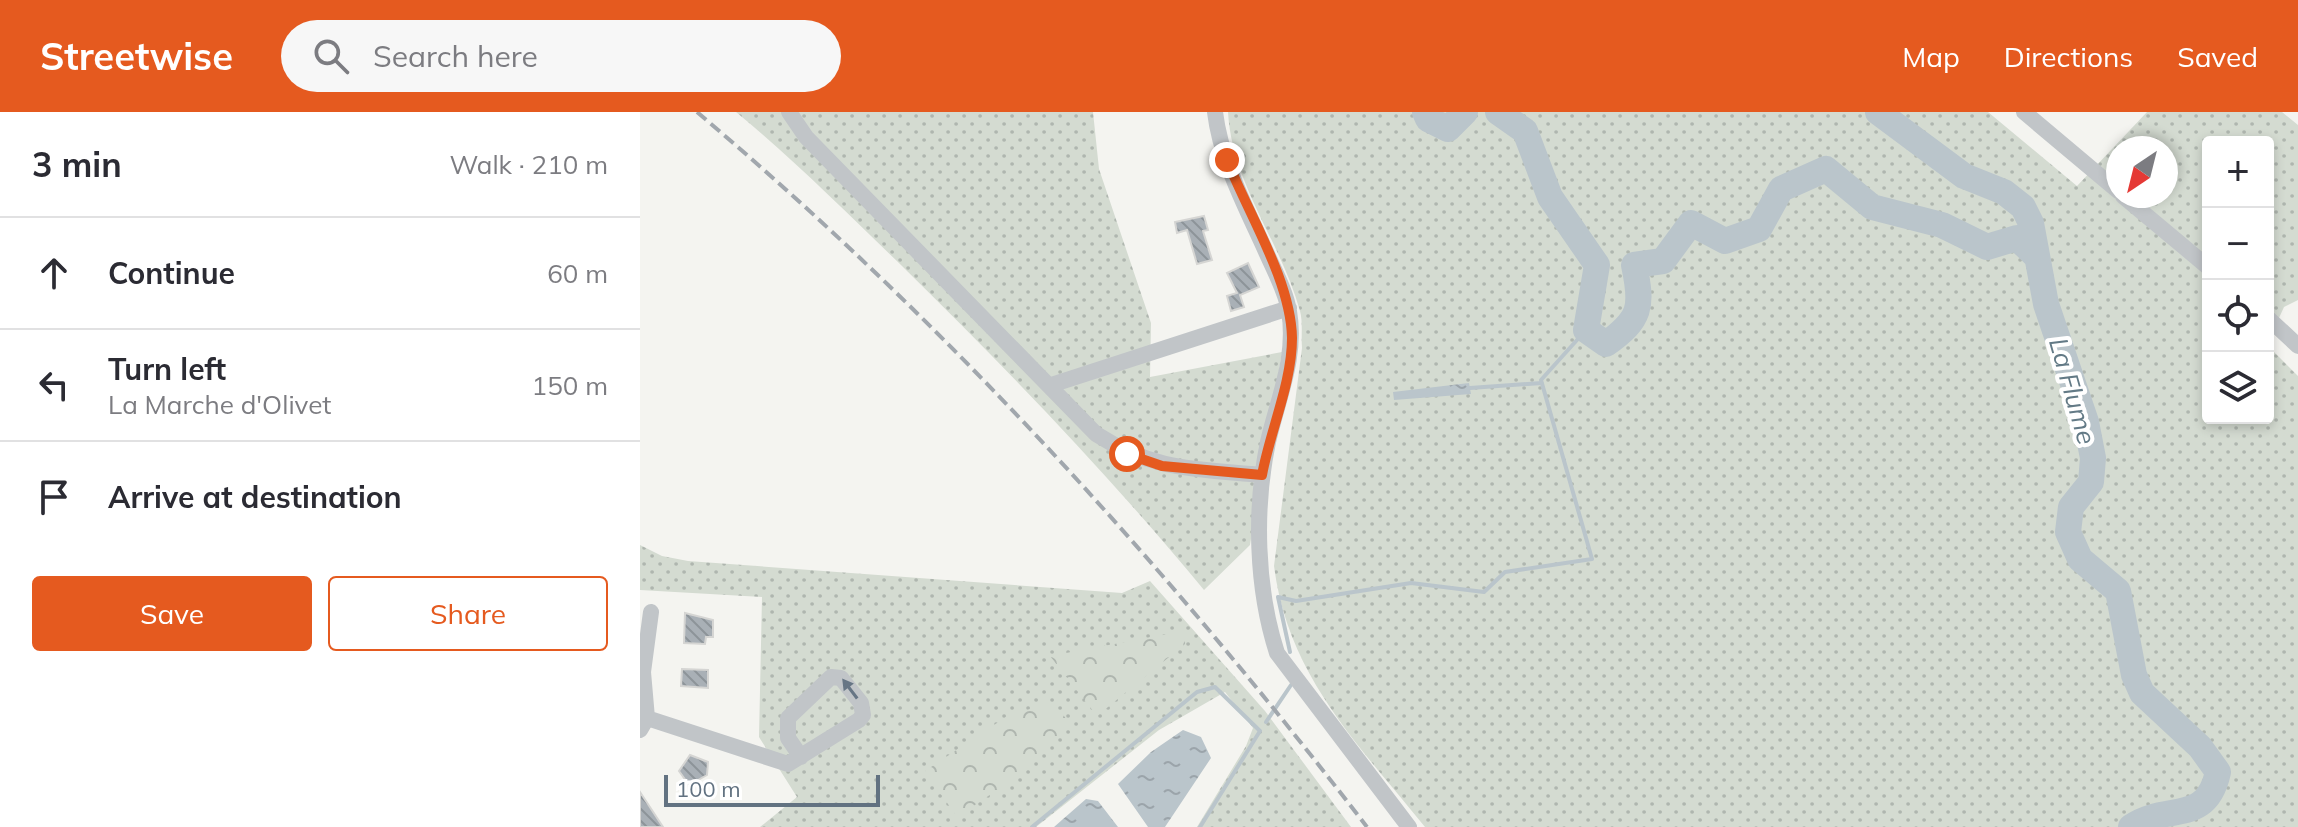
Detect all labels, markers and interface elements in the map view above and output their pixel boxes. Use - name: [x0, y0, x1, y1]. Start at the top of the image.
- search box: [281, 20, 841, 92]
- text: Streetwise: [40, 32, 233, 80]
- icon: search: [309, 34, 353, 78]
- text: Search here: [373, 37, 538, 75]
- text: Map: [1902, 39, 1960, 74]
- text: Directions: [2004, 39, 2133, 74]
- text: Saved: [2177, 39, 2258, 74]
- north arrow: [2106, 136, 2178, 208]
- map controls: [2202, 136, 2274, 424]
- button: +: [2202, 136, 2274, 208]
- route end: [1209, 142, 1245, 178]
- text: 3 min: [32, 143, 122, 186]
- text: Walk · 210 m: [449, 148, 608, 181]
- button: −: [2202, 208, 2274, 280]
- icon: ahead: [32, 251, 76, 295]
- text: Continue: [108, 254, 235, 292]
- text: 60 m: [547, 257, 608, 290]
- button: locate: [2202, 280, 2274, 352]
- water label: La Flume: [2042, 334, 2104, 448]
- text: Turn left: [108, 350, 226, 388]
- button: layers: [2202, 352, 2274, 424]
- icon: left: [32, 363, 76, 407]
- text: 150 m: [532, 369, 608, 402]
- text: La Marche d'Olivet: [108, 388, 331, 421]
- route start: [1109, 436, 1145, 472]
- icon: arrive: [32, 475, 76, 519]
- text: Arrive at destination: [108, 478, 402, 516]
- button: Save: [32, 576, 312, 651]
- button: Share: [328, 576, 608, 651]
- one-way arrow: [842, 679, 858, 699]
- scale bar: [664, 771, 880, 807]
- text: 100 m: [676, 775, 741, 803]

